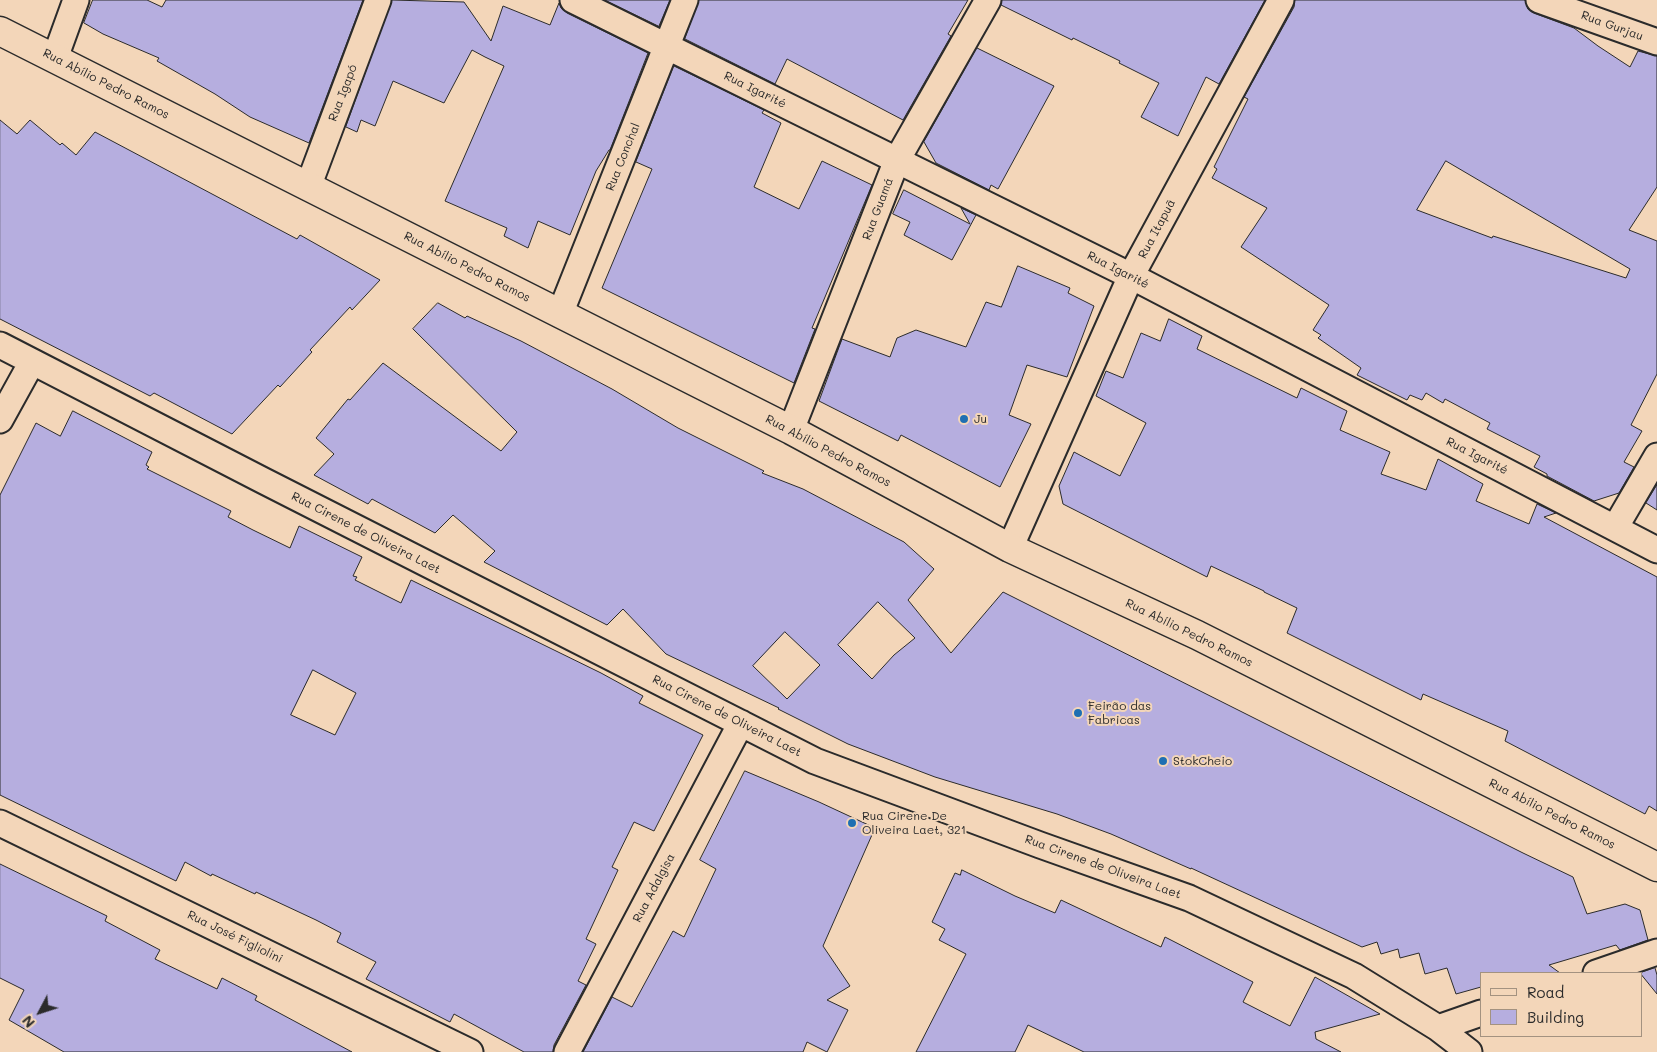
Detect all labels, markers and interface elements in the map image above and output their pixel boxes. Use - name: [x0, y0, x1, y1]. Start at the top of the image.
- street label: Rua Gurjau: [1579, 8, 1645, 44]
- street label: Rua Abílio Pedro Ramos: [40, 46, 172, 122]
- street label: Rua Igapó: [326, 63, 360, 123]
- street label: Rua Igarité: [721, 69, 789, 111]
- street label: Rua Conchal: [603, 121, 643, 193]
- street label: Rua Guamá: [860, 176, 896, 242]
- street label: Rua Itapuã: [1135, 197, 1179, 261]
- street label: Rua Abílio Pedro Ramos: [401, 229, 533, 305]
- street label: Rua Igarité: [1085, 248, 1151, 292]
- street label: Rua Abílio Pedro Ramos: [763, 412, 893, 490]
- place label: Ju: [974, 412, 987, 426]
- marker: Ju: [958, 413, 970, 425]
- street label: Rua Igarité: [1444, 434, 1510, 478]
- street label: Rua Cirene de Oliveira Laet: [289, 489, 443, 577]
- street label: Rua Abílio Pedro Ramos: [1123, 596, 1255, 670]
- street label: Rua Cirene de Oliveira Laet: [650, 672, 804, 760]
- place label: Feirão das Fabricas: [1088, 699, 1151, 727]
- marker: Feirão das Fabricas: [1072, 707, 1084, 719]
- place label: StokCheio: [1173, 754, 1232, 768]
- marker: StokCheio: [1157, 755, 1169, 767]
- street label: Rua Abílio Pedro Ramos: [1486, 776, 1618, 852]
- place label: Rua Cirene De Oliveira Laet, 321: [862, 809, 966, 837]
- marker: Rua Cirene De Oliveira Laet, 321: [846, 817, 858, 829]
- street label: Rua Cirene de Oliveira Laet: [1023, 832, 1183, 902]
- street label: Rua Adalgisa: [630, 851, 678, 925]
- street label: Rua José Figliolini: [185, 908, 285, 966]
- legend: [1480, 972, 1642, 1037]
- text: Road: [1527, 982, 1564, 1002]
- north arrow: [15, 987, 65, 1037]
- text: Building: [1527, 1007, 1584, 1027]
- text: N: [17, 1012, 39, 1032]

